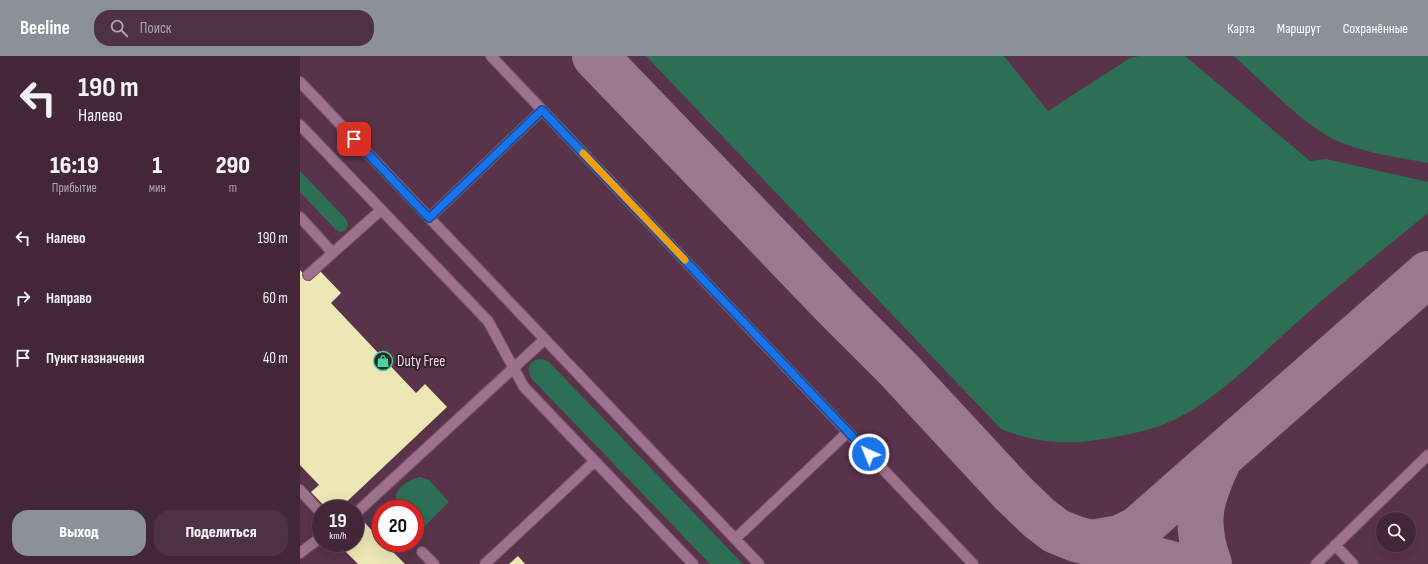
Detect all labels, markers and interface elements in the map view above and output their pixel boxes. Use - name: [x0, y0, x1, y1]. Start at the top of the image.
- search box: [94, 10, 374, 46]
- text: Beeline: [20, 17, 70, 40]
- icon: search: [108, 17, 130, 39]
- text: Поиск: [140, 19, 171, 38]
- text: Карта: [1227, 20, 1255, 37]
- text: Маршрут: [1277, 20, 1321, 37]
- text: Сохранённые: [1343, 20, 1408, 37]
- text: 190 m: [78, 71, 139, 104]
- icon: left: [12, 72, 64, 124]
- text: Налево: [78, 105, 123, 126]
- pin: [337, 122, 371, 156]
- icon: arrive: [343, 128, 365, 150]
- text: 16:19: [50, 151, 99, 180]
- text: 1: [152, 151, 162, 180]
- text: 290: [216, 151, 250, 180]
- text: Прибытие: [52, 180, 97, 196]
- text: мин: [149, 180, 166, 196]
- text: m: [229, 180, 237, 196]
- icon: left: [12, 227, 34, 249]
- text: Налево: [46, 229, 86, 248]
- text: 190 m: [257, 229, 288, 248]
- icon: right: [12, 287, 34, 309]
- text: Направо: [46, 289, 92, 308]
- text: 60 m: [263, 289, 288, 308]
- icon: arrive: [12, 347, 34, 369]
- text: Пункт назначения: [46, 349, 144, 368]
- text: 40 m: [263, 349, 288, 368]
- shop icon: Duty Free: [372, 350, 394, 372]
- place label: Duty Free: [397, 352, 445, 371]
- position arrow: [848, 433, 890, 475]
- speed limit sign: 20: [372, 500, 424, 552]
- text: 19: [329, 509, 347, 533]
- button: Выход: [12, 510, 146, 556]
- button: Поделиться: [154, 510, 288, 556]
- map controls: [1376, 512, 1416, 552]
- button: search: [1376, 512, 1416, 552]
- text: km/h: [329, 530, 347, 542]

